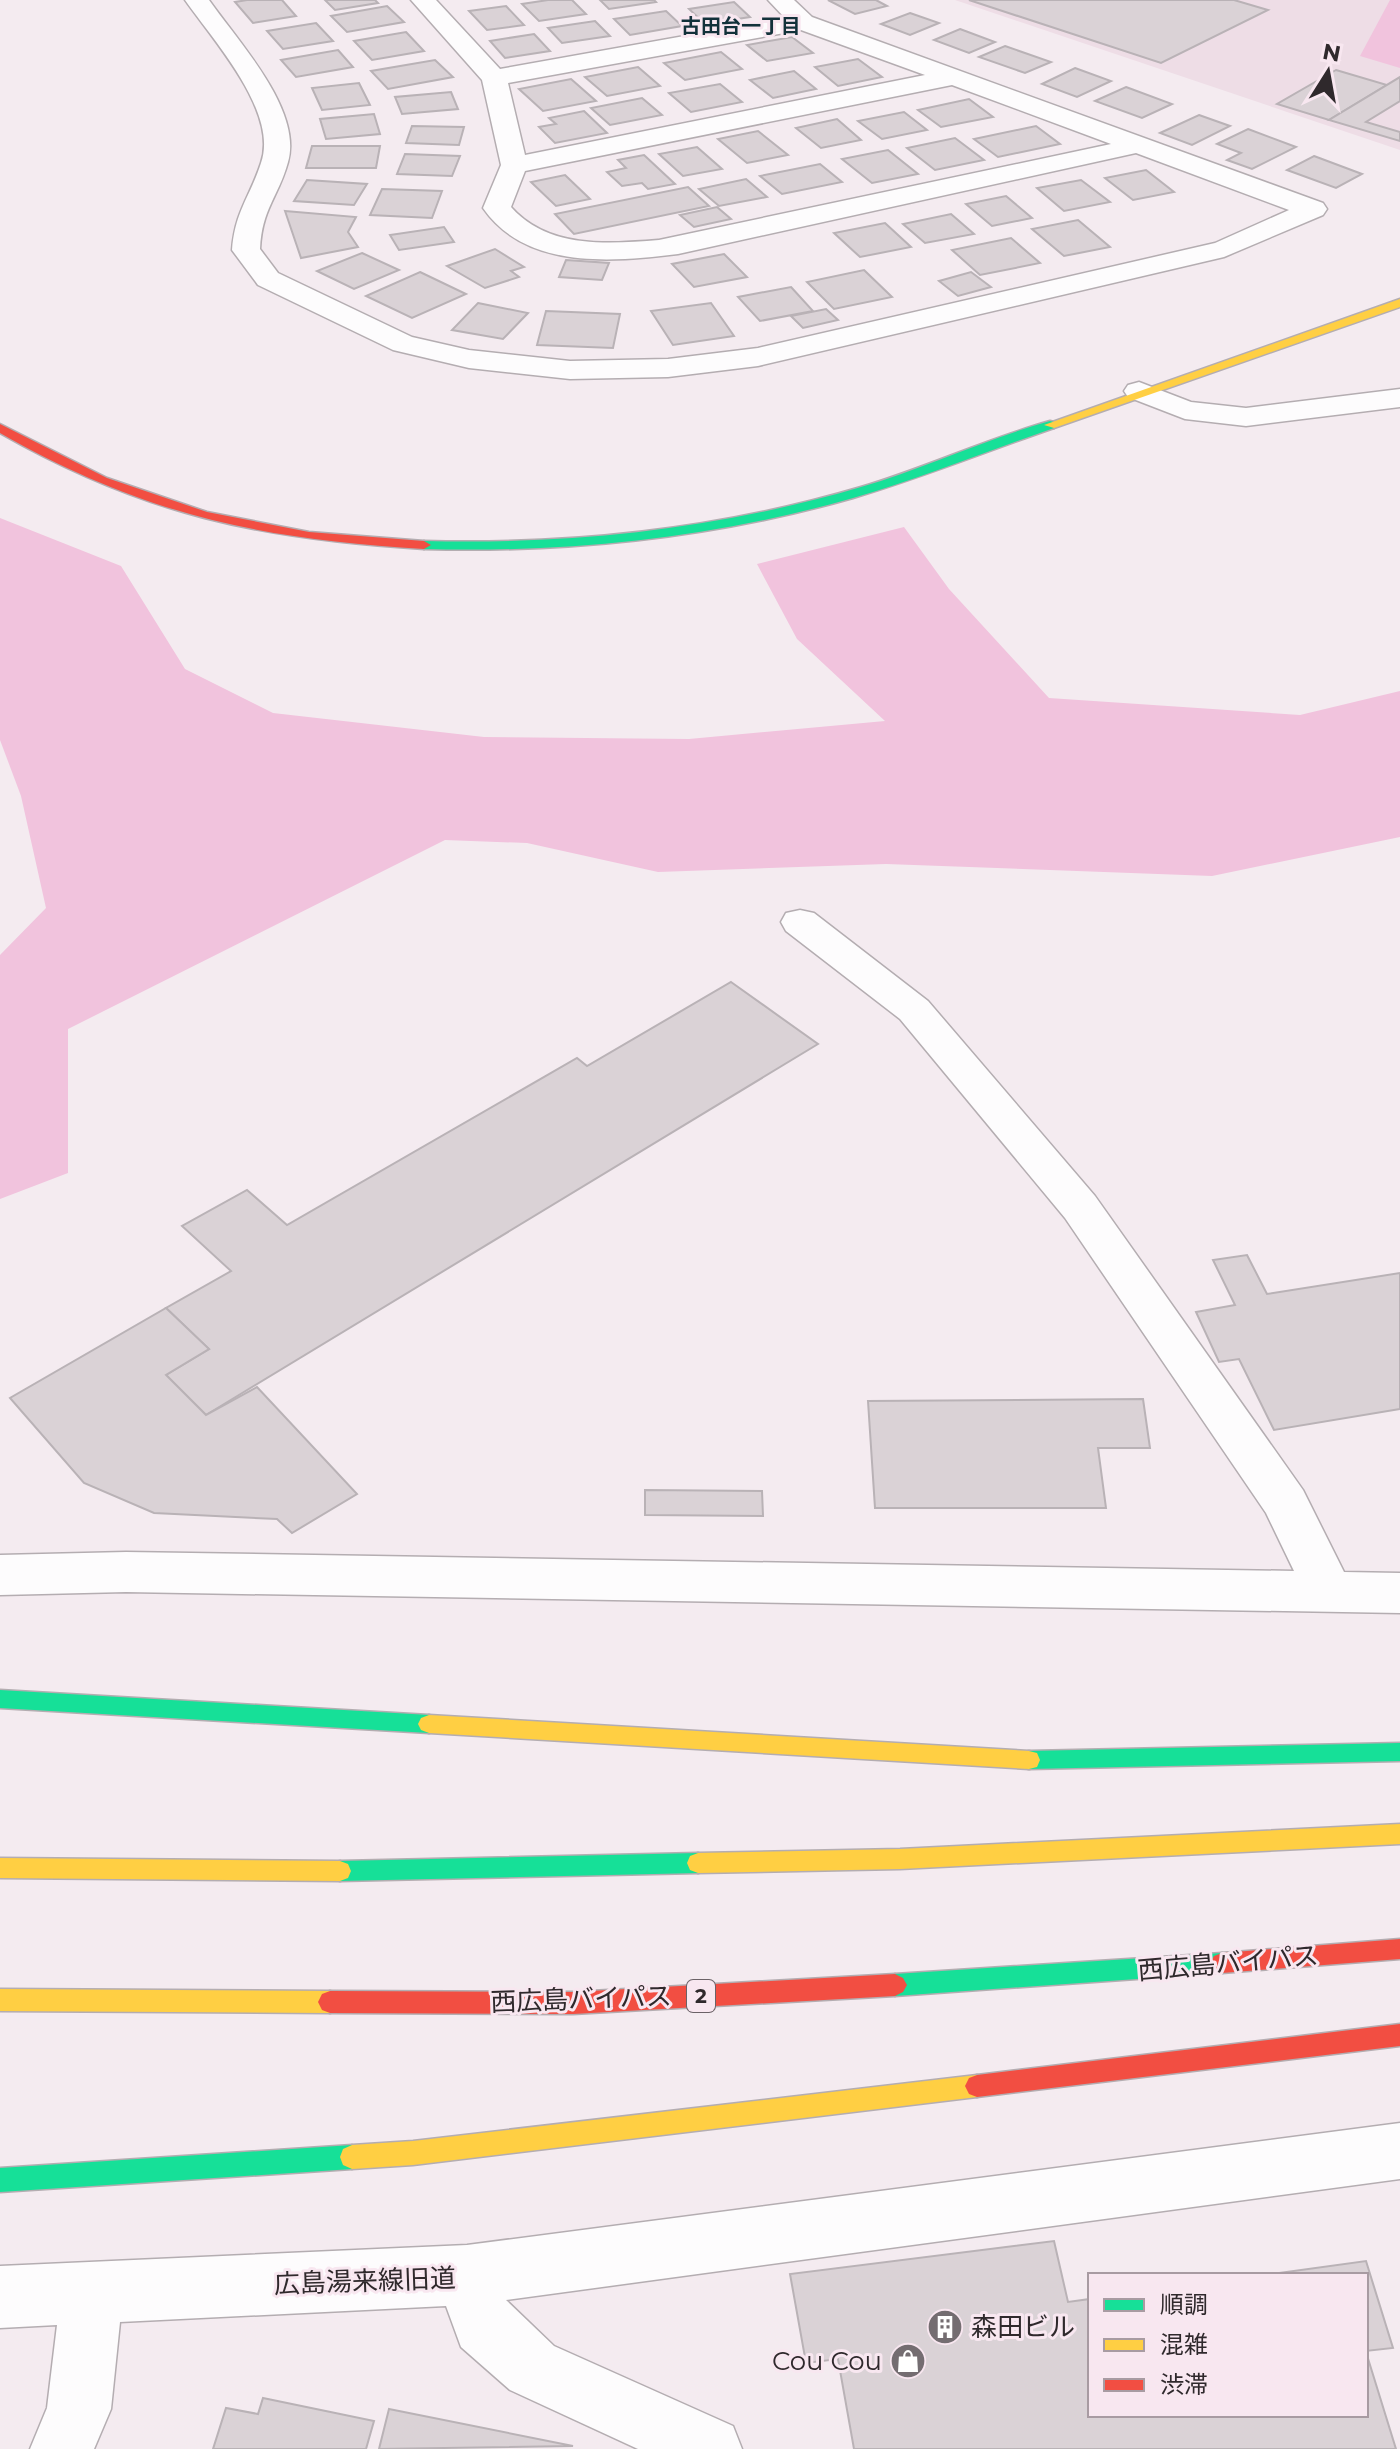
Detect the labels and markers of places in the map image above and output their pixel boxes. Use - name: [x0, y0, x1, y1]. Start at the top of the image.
- building icon: 森田ビル: [926, 2308, 964, 2346]
- place label: 森田ビル: [971, 2311, 1075, 2343]
- shop icon: Cou Cou: [889, 2342, 927, 2380]
- place label: Cou Cou: [772, 2345, 882, 2377]

